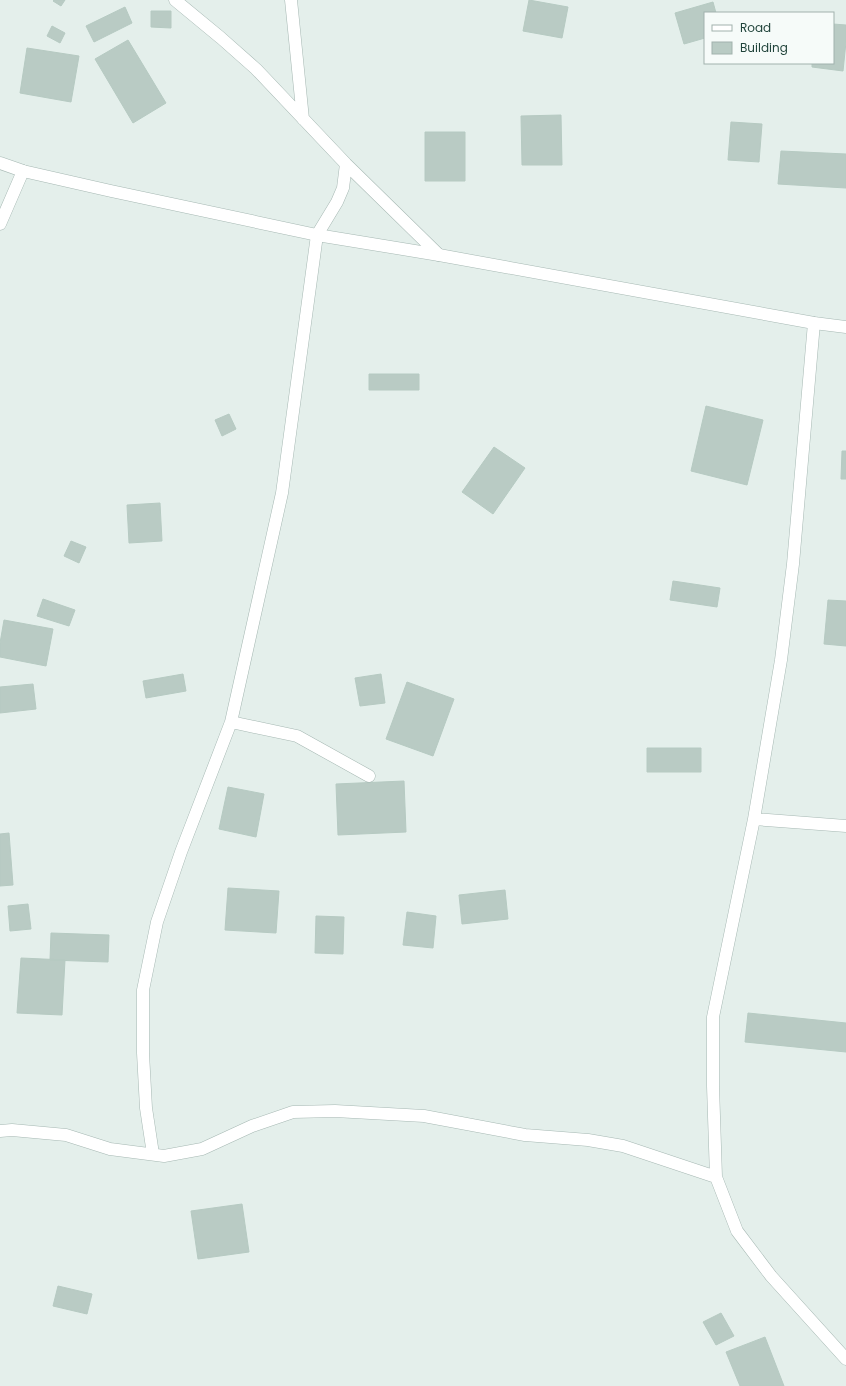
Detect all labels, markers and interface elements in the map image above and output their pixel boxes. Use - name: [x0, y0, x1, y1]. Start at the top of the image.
- legend: [704, 12, 834, 64]
- text: Road: [740, 19, 771, 36]
- text: Building: [740, 39, 788, 56]

